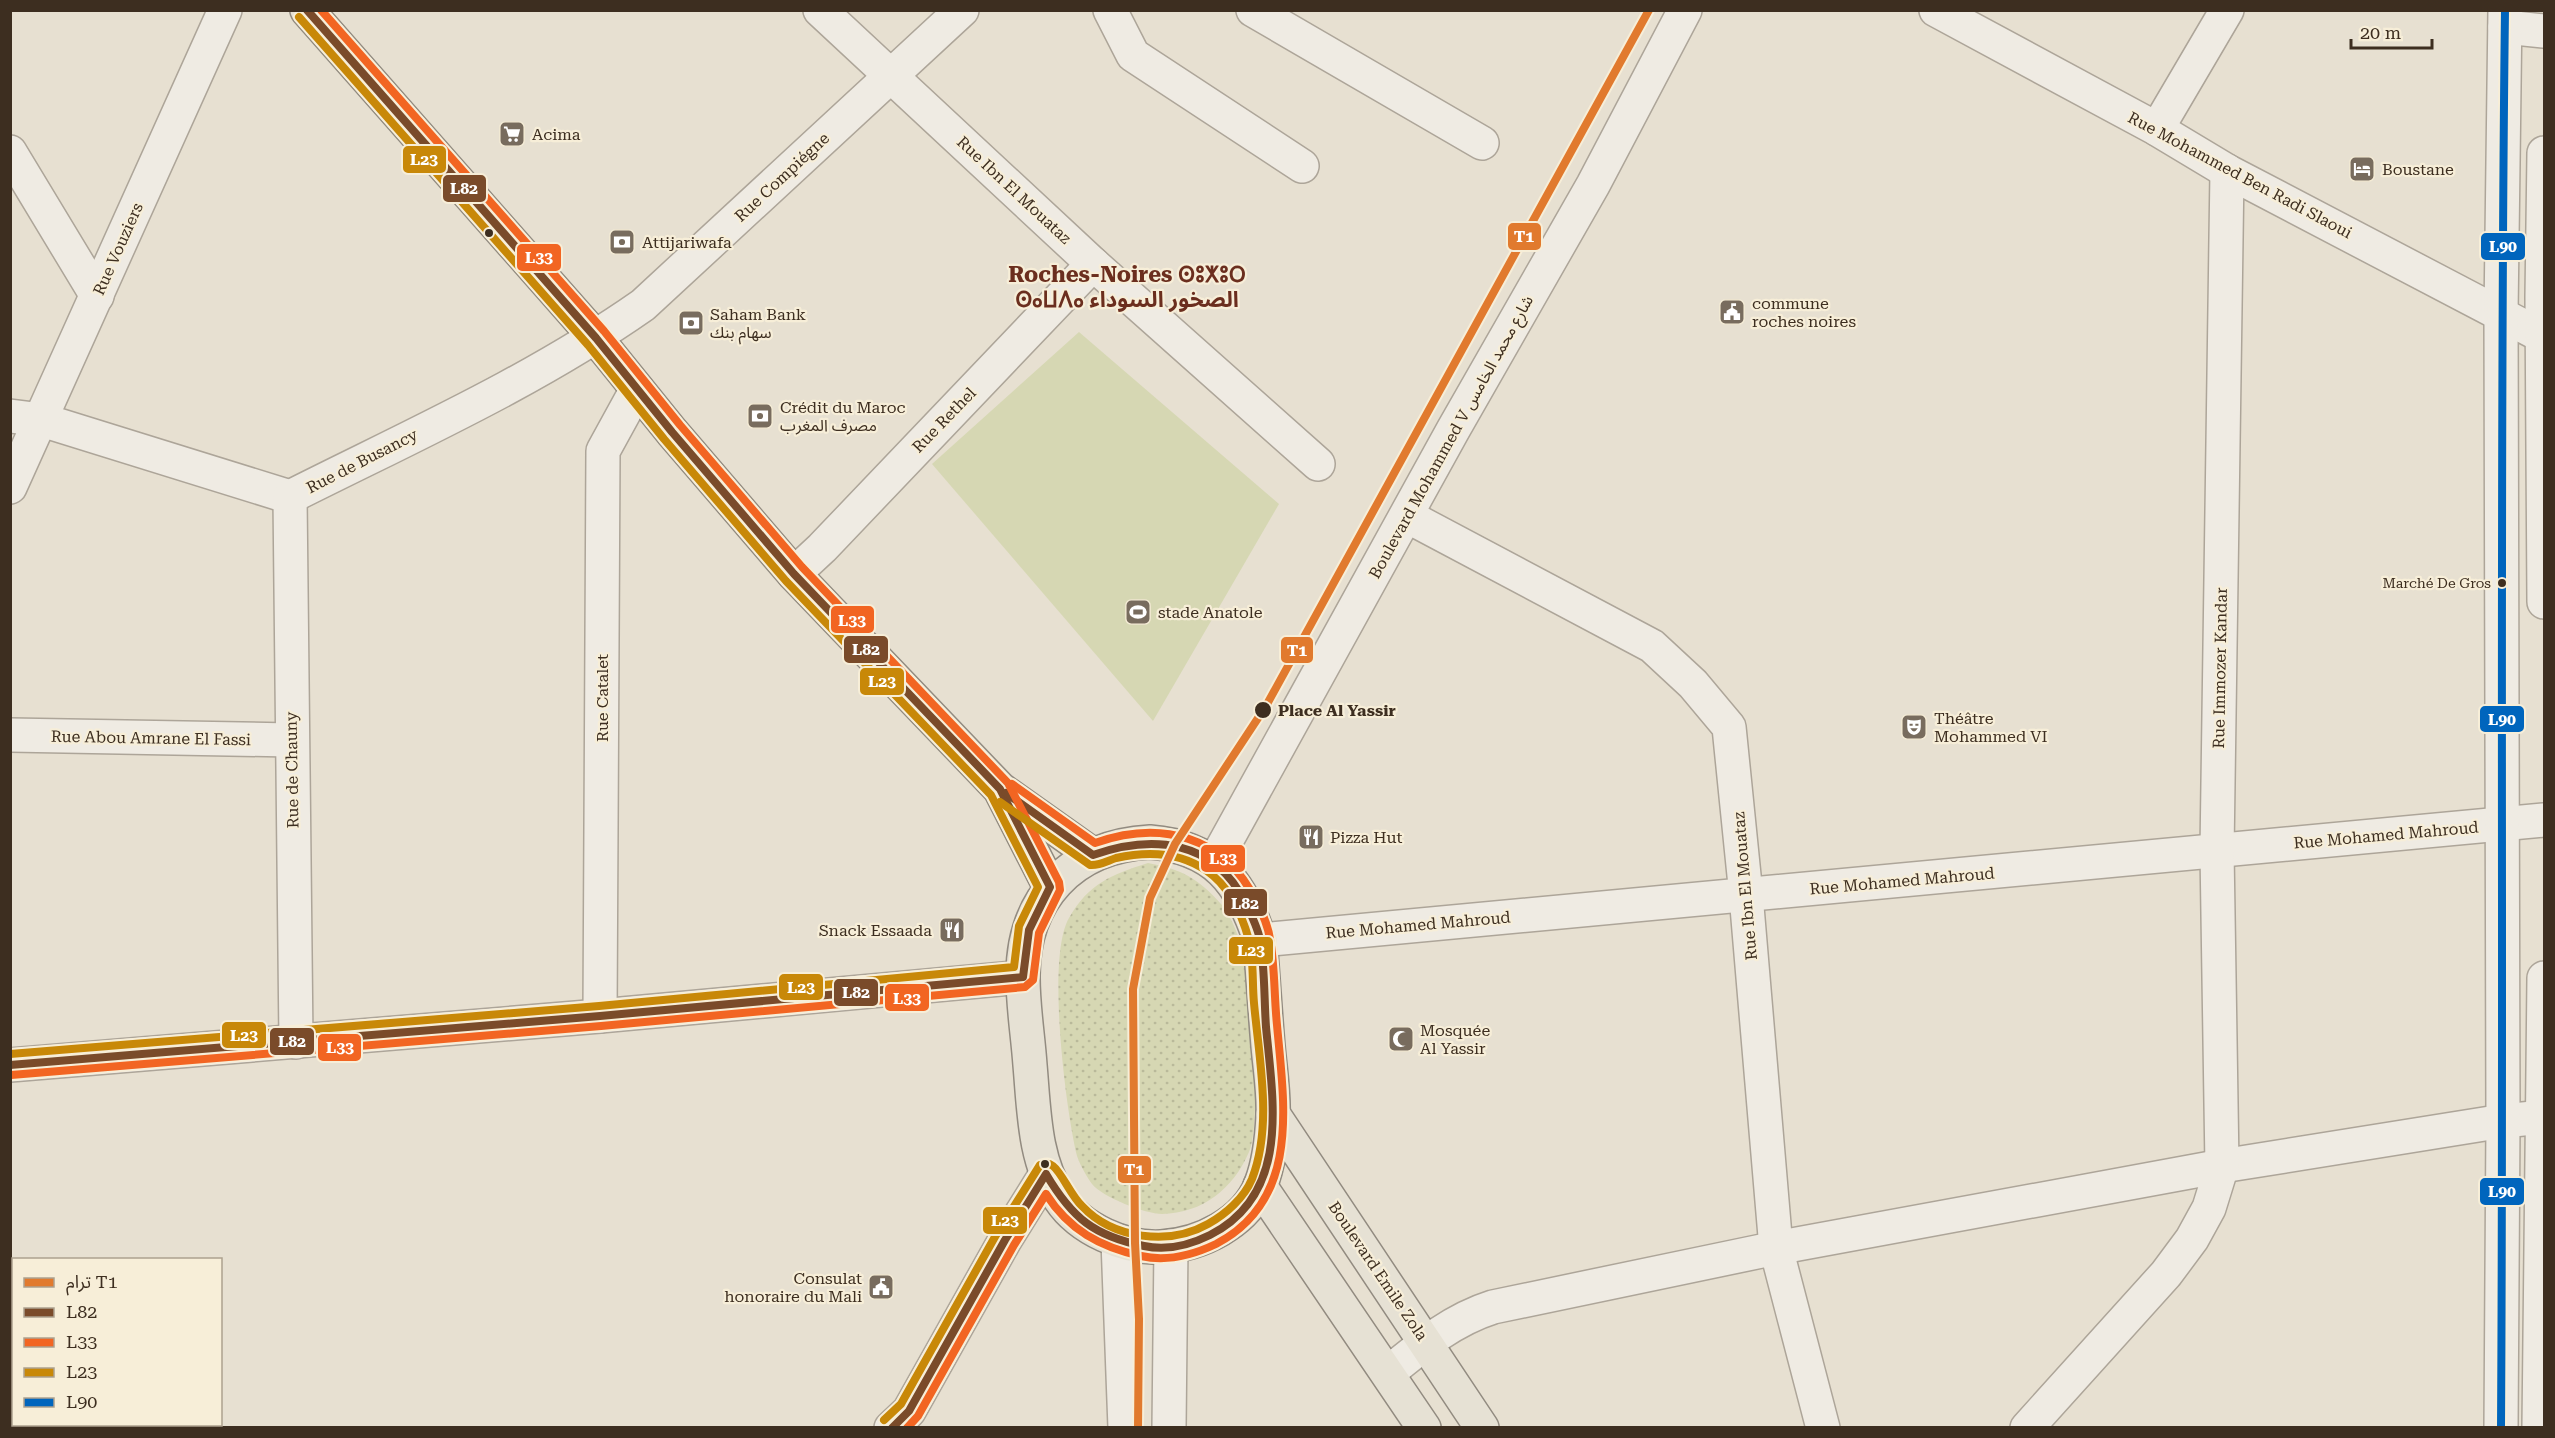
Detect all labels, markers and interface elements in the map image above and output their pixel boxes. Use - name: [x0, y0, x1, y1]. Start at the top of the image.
- scale bar: [2351, 12, 2432, 50]
- text: 20 m: [2360, 22, 2401, 43]
- street label: Rue Mohammed Ben Radi Slaoui: [2125, 108, 2355, 242]
- supermarket icon: Acima: [497, 119, 527, 149]
- place label: Acima: [532, 125, 581, 144]
- street label: Rue Compiégne: [731, 128, 833, 226]
- street label: Rue Ibn El Mouataz: [953, 132, 1075, 248]
- line badge: L23: [402, 145, 447, 174]
- text: L23: [410, 150, 438, 169]
- hotel icon: Boustane: [2347, 154, 2377, 184]
- place label: Boustane: [2382, 160, 2454, 179]
- line badge: L82: [442, 174, 487, 203]
- text: L82: [450, 179, 478, 198]
- street label: Rue Vouziers: [89, 199, 147, 298]
- line badge: T1: [1507, 222, 1542, 251]
- unlabelled marker: [483, 227, 495, 239]
- bank icon: Attijariwafa: [607, 227, 637, 257]
- text: T1: [1514, 227, 1534, 246]
- line badge: L90: [2480, 232, 2526, 261]
- place label: Attijariwafa: [642, 233, 732, 252]
- text: L90: [2489, 237, 2517, 256]
- line badge: L33: [516, 243, 562, 272]
- text: L33: [525, 248, 553, 267]
- district label: Roches-Noires ⵙⵓⵅⵓⵔ ⵙⴰⵡⴷⴰ الصخور السوداء: [1008, 262, 1246, 313]
- street label: Boulevard Mohammed V شارع محمد الخامس: [1365, 292, 1540, 584]
- place label: commune roches noires: [1752, 294, 1856, 331]
- public building icon: commune roches noires: [1717, 297, 1747, 327]
- place label: Saham Bank سهام بنك: [710, 305, 806, 345]
- bank icon: Saham Bank سهام بنك: [676, 308, 706, 338]
- street label: Rue Rethel: [908, 383, 980, 457]
- place label: Crédit du Maroc مصرف المغرب: [780, 398, 905, 435]
- bank icon: Crédit du Maroc مصرف المغرب: [745, 401, 775, 431]
- street label: Rue de Busancy: [303, 425, 421, 497]
- place label: Marché De Gros: [2383, 575, 2491, 591]
- marker: Marché De Gros: [2496, 577, 2508, 589]
- street label: Rue Immozer Kandar: [2209, 587, 2231, 749]
- sports icon: stade Anatole: [1123, 597, 1153, 627]
- place label: stade Anatole: [1158, 603, 1263, 622]
- line badge: L33: [830, 605, 875, 634]
- text: L33: [838, 611, 866, 630]
- line badge: L82: [843, 635, 889, 664]
- line badge: T1: [1280, 636, 1314, 664]
- text: L82: [852, 640, 880, 659]
- text: T1: [1287, 641, 1307, 660]
- street label: Rue Catalet: [593, 654, 612, 742]
- line badge: L23: [859, 667, 905, 696]
- text: L23: [868, 672, 896, 691]
- marker: Place Al Yassir: [1253, 700, 1273, 720]
- place label: Place Al Yassir: [1278, 701, 1396, 720]
- line badge: L90: [2479, 705, 2525, 733]
- place label: Théâtre Mohammed VI: [1934, 709, 2047, 746]
- text: L90: [2488, 710, 2516, 729]
- street label: Rue de Chauny: [281, 711, 303, 829]
- theatre icon: Théâtre Mohammed VI: [1899, 712, 1929, 742]
- street label: Rue Abou Amrane El Fassi: [51, 727, 251, 749]
- street label: Rue Ibn El Mouataz: [1729, 810, 1761, 961]
- street label: Rue Mohamed Mahroud: [2293, 817, 2479, 853]
- restaurant icon: Pizza Hut: [1296, 822, 1326, 852]
- place label: Pizza Hut: [1330, 828, 1403, 847]
- line badge: L33: [1200, 844, 1246, 873]
- text: L33: [1209, 849, 1237, 868]
- street label: Rue Mohamed Mahroud: [1809, 863, 1995, 899]
- line badge: L82: [1223, 888, 1268, 917]
- text: L82: [1231, 894, 1259, 913]
- street label: Rue Mohamed Mahroud: [1325, 907, 1511, 943]
- restaurant icon: Snack Essaada: [937, 915, 967, 945]
- place label: Snack Essaada: [819, 921, 932, 940]
- line badge: L23: [1228, 936, 1274, 965]
- text: L23: [1237, 941, 1265, 960]
- line badge: L23: [778, 973, 824, 1001]
- text: L23: [787, 978, 815, 997]
- line badge: L82: [833, 978, 879, 1007]
- text: L82: [842, 983, 870, 1002]
- line badge: L33: [884, 983, 930, 1012]
- text: L33: [893, 989, 921, 1008]
- line badge: L23: [221, 1021, 267, 1049]
- place label: Mosquée Al Yassir: [1420, 1021, 1490, 1058]
- mosque icon: Mosquée Al Yassir: [1386, 1024, 1416, 1054]
- text: L23: [230, 1026, 258, 1045]
- line badge: L82: [269, 1027, 315, 1056]
- text: L82: [278, 1032, 306, 1051]
- line badge: L33: [317, 1033, 362, 1062]
- text: L33: [326, 1038, 354, 1057]
- line badge: T1: [1117, 1155, 1152, 1184]
- unlabelled marker: [1039, 1158, 1051, 1170]
- text: T1: [1124, 1160, 1144, 1179]
- line badge: L90: [2479, 1177, 2525, 1206]
- text: L90: [2488, 1182, 2516, 1201]
- street label: Boulevard Emile Zola: [1324, 1198, 1432, 1344]
- line badge: L23: [982, 1206, 1028, 1235]
- text: L23: [991, 1211, 1019, 1230]
- legend: [12, 1258, 222, 1426]
- place label: Consulat honoraire du Mali: [724, 1269, 862, 1306]
- text: ترام T1: [66, 1271, 118, 1296]
- public building icon: Consulat honoraire du Mali: [866, 1272, 896, 1302]
- text: L82: [66, 1301, 97, 1322]
- text: L33: [66, 1331, 97, 1352]
- text: L23: [66, 1361, 97, 1382]
- text: L90: [66, 1391, 97, 1412]

